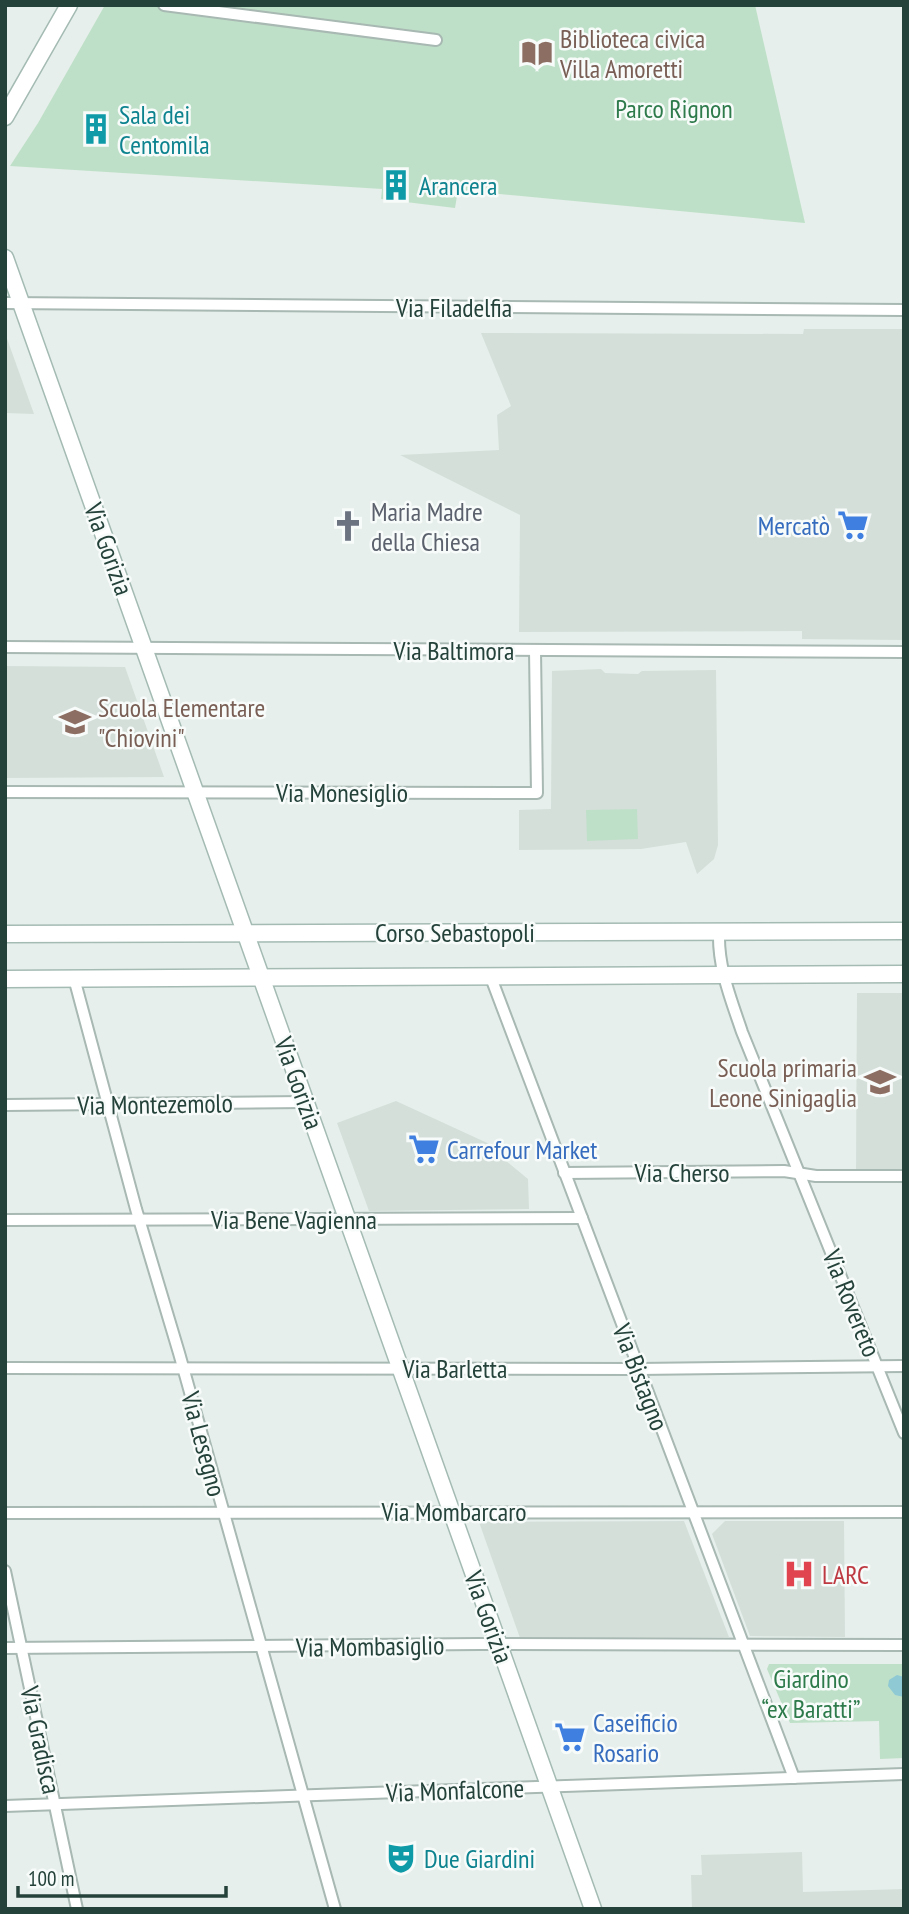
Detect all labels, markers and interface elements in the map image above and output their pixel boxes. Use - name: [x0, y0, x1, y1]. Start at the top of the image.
- place label: Biblioteca civica Villa Amoretti: [559, 22, 705, 85]
- library icon: Biblioteca civica Villa Amoretti: [520, 36, 554, 70]
- park label: Parco Rignon: [615, 92, 733, 125]
- place label: Sala dei Centomila: [119, 98, 210, 161]
- building icon: Sala dei Centomila: [79, 112, 113, 146]
- building icon: Arancera: [379, 168, 413, 202]
- place label: Arancera: [419, 169, 497, 202]
- street label: Via Filadelfia: [395, 291, 512, 324]
- place label: Maria Madre della Chiesa: [371, 495, 483, 558]
- street label: Via Gorizia: [77, 497, 141, 600]
- supermarket icon: Mercatò: [836, 508, 870, 542]
- church icon: Maria Madre della Chiesa: [331, 509, 365, 543]
- place label: Mercatò: [758, 509, 830, 542]
- street label: Via Baltimora: [393, 634, 514, 667]
- place label: Scuola Elementare "Chiovini": [98, 691, 265, 754]
- school or university icon: Scuola Elementare "Chiovini": [58, 705, 92, 739]
- street label: Via Monesiglio: [275, 776, 408, 809]
- street label: Corso Sebastopoli: [375, 916, 535, 949]
- street label: Via Gorizia: [267, 1031, 331, 1134]
- place label: Scuola primaria Leone Sinigaglia: [709, 1051, 857, 1114]
- school or university icon: Scuola primaria Leone Sinigaglia: [863, 1065, 897, 1099]
- street label: Via Montezemolo: [76, 1086, 233, 1122]
- supermarket icon: Carrefour Market: [407, 1132, 441, 1166]
- place label: Carrefour Market: [447, 1133, 597, 1166]
- street label: Via Cherso: [634, 1156, 729, 1189]
- street label: Via Bene Vagienna: [210, 1203, 377, 1236]
- street label: Via Rovereto: [815, 1244, 888, 1362]
- street label: Via Bistagno: [605, 1318, 676, 1435]
- street label: Via Barletta: [402, 1352, 507, 1385]
- street label: Via Lesegno: [174, 1387, 234, 1500]
- street label: Via Mombarcaro: [380, 1495, 527, 1528]
- hospital icon: LARC: [782, 1557, 816, 1591]
- place label: LARC: [822, 1558, 869, 1591]
- street label: Via Gorizia: [457, 1565, 521, 1668]
- street label: Via Mombasiglio: [294, 1628, 445, 1664]
- park label: Giardino “ex Baratti”: [762, 1662, 860, 1725]
- street label: Via Gradisca: [13, 1682, 68, 1797]
- place label: Caseificio Rosario: [593, 1706, 678, 1769]
- supermarket icon: Caseificio Rosario: [553, 1720, 587, 1754]
- street label: Via Monfalcone: [384, 1771, 525, 1809]
- theatre icon: Due Giardini: [384, 1841, 418, 1875]
- place label: Due Giardini: [424, 1842, 535, 1875]
- scale bar: [18, 1854, 226, 1898]
- text: 100 m: [28, 1865, 74, 1892]

